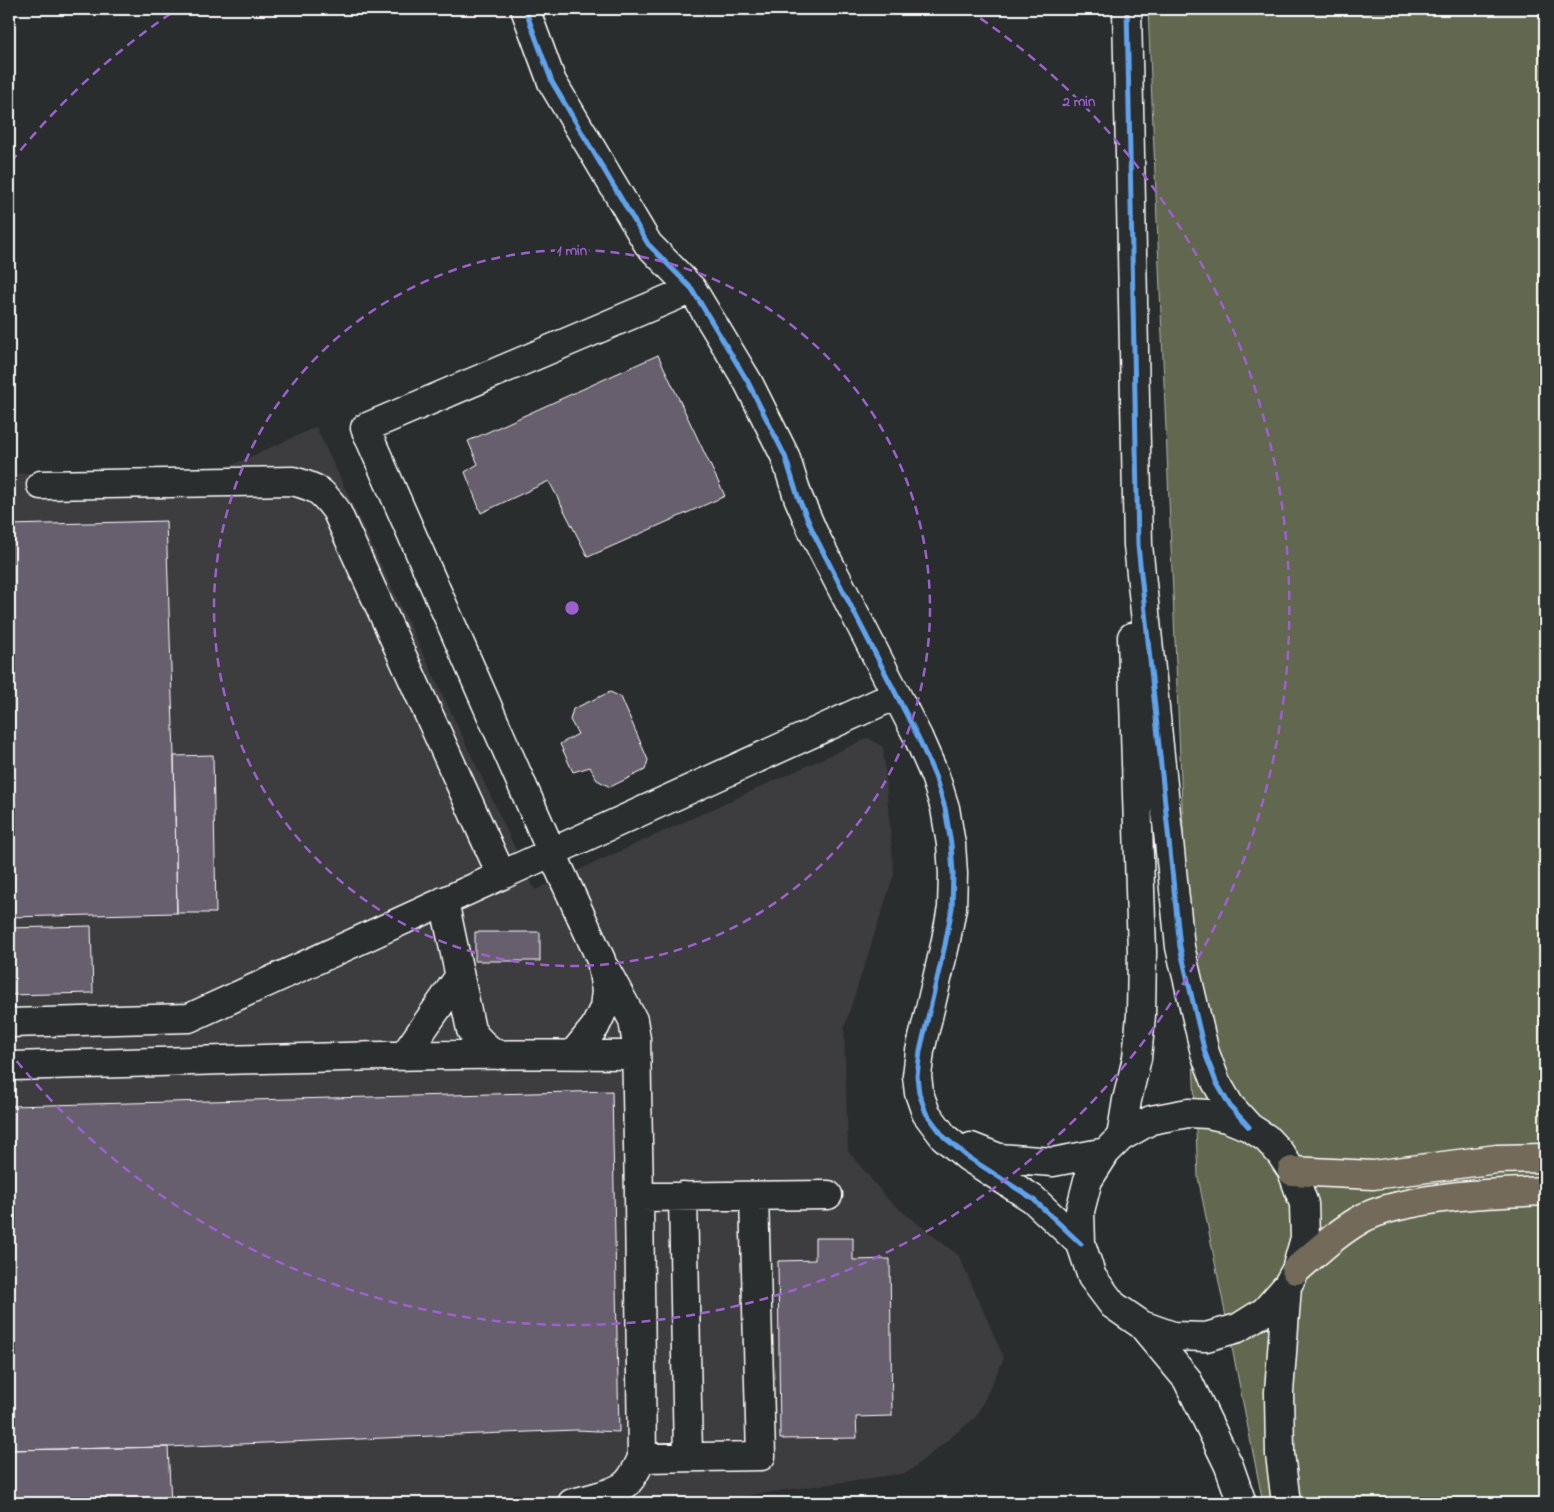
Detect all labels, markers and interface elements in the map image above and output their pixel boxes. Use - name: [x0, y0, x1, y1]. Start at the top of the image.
- text: 2 min: [1062, 91, 1096, 113]
- text: 1 min: [557, 240, 588, 262]
- centre of rings: [563, 599, 581, 617]

